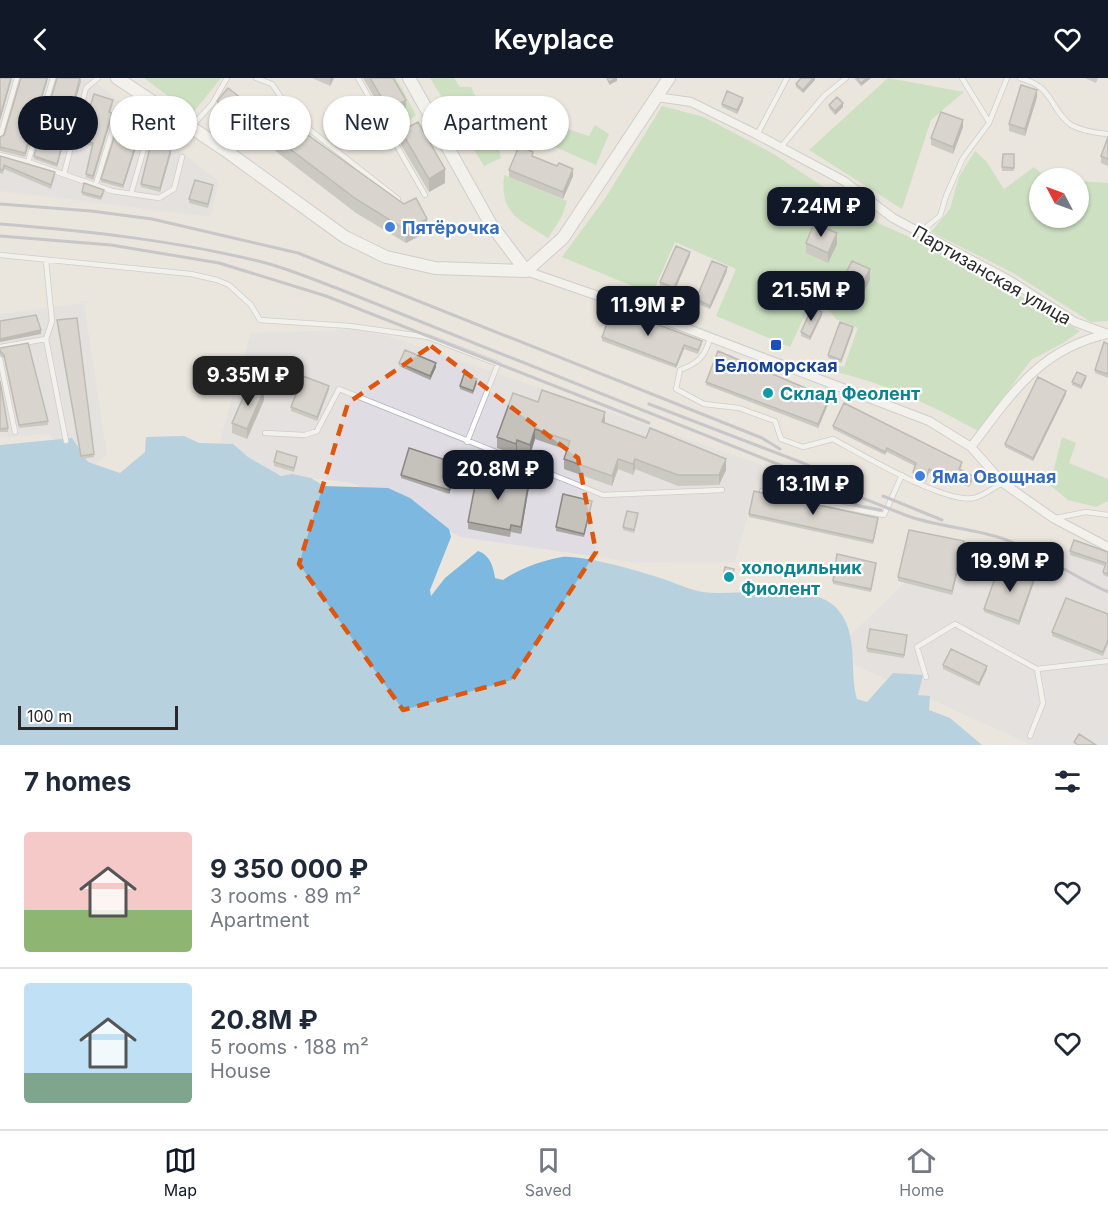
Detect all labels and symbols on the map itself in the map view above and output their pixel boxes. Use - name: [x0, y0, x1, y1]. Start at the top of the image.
- north arrow: [1029, 168, 1089, 228]
- pin: 7.24M ₽: [766, 187, 876, 238]
- place label: Пятёрочка: [402, 217, 500, 238]
- marker: Пятёрочка: [383, 220, 397, 234]
- street label: Партизанская улица: [909, 221, 1075, 329]
- pin: 21.5M ₽: [756, 271, 866, 322]
- pin: 11.9M ₽: [593, 286, 703, 337]
- marker: Беломорская: [769, 338, 783, 352]
- place label: Беломорская: [714, 355, 838, 376]
- pin: 9.35M ₽: [193, 356, 303, 407]
- place label: Склад Феолент: [780, 383, 920, 404]
- marker: Склад Феолент: [761, 386, 775, 400]
- pin: 20.8M ₽: [443, 450, 553, 501]
- pin: 13.1M ₽: [758, 465, 868, 516]
- place label: Яма Овощная: [932, 466, 1056, 487]
- marker: Яма Овощная: [913, 469, 927, 483]
- pin: 19.9M ₽: [955, 542, 1065, 593]
- place label: холодильник Фиолент: [741, 557, 862, 599]
- marker: холодильник Фиолент: [722, 570, 736, 584]
- scale bar: [18, 703, 178, 730]

